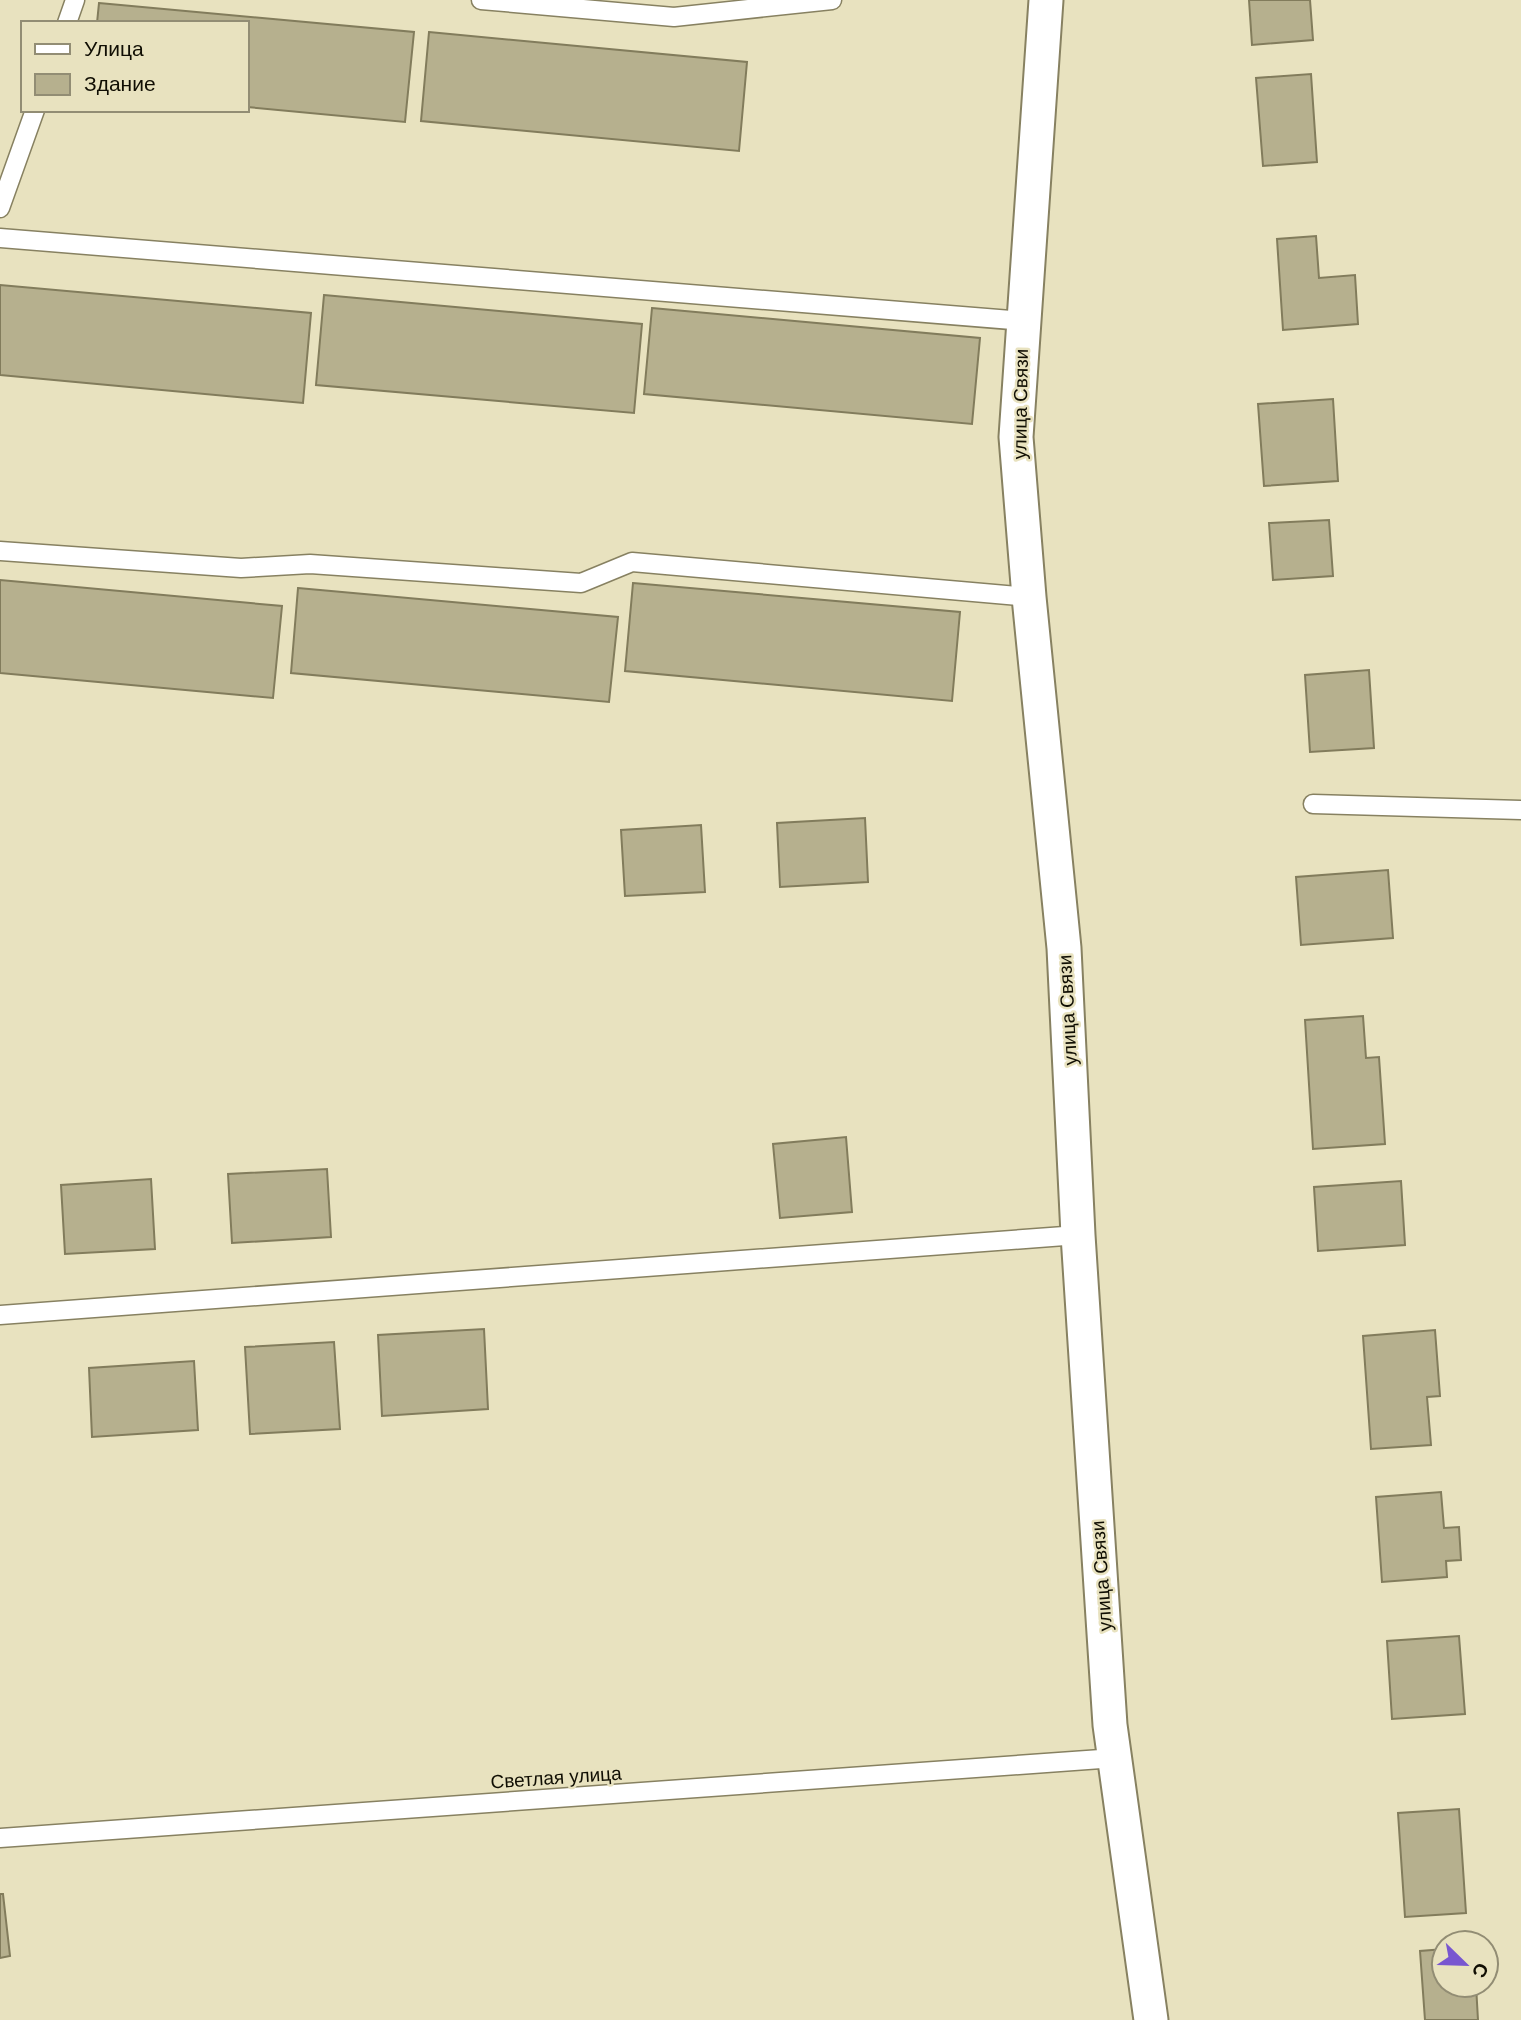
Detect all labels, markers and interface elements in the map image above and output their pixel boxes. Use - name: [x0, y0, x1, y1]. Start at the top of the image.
- legend: [21, 21, 248, 112]
- text: Улица: [84, 37, 144, 60]
- text: Здание: [84, 72, 156, 95]
- street label: улица Связи: [1009, 348, 1032, 460]
- street label: улица Связи: [1054, 954, 1081, 1066]
- street label: улица Связи: [1087, 1520, 1116, 1632]
- street label: Светлая улица: [490, 1762, 623, 1793]
- north arrow: [1430, 1929, 1500, 1999]
- text: С: [1468, 1960, 1493, 1981]

